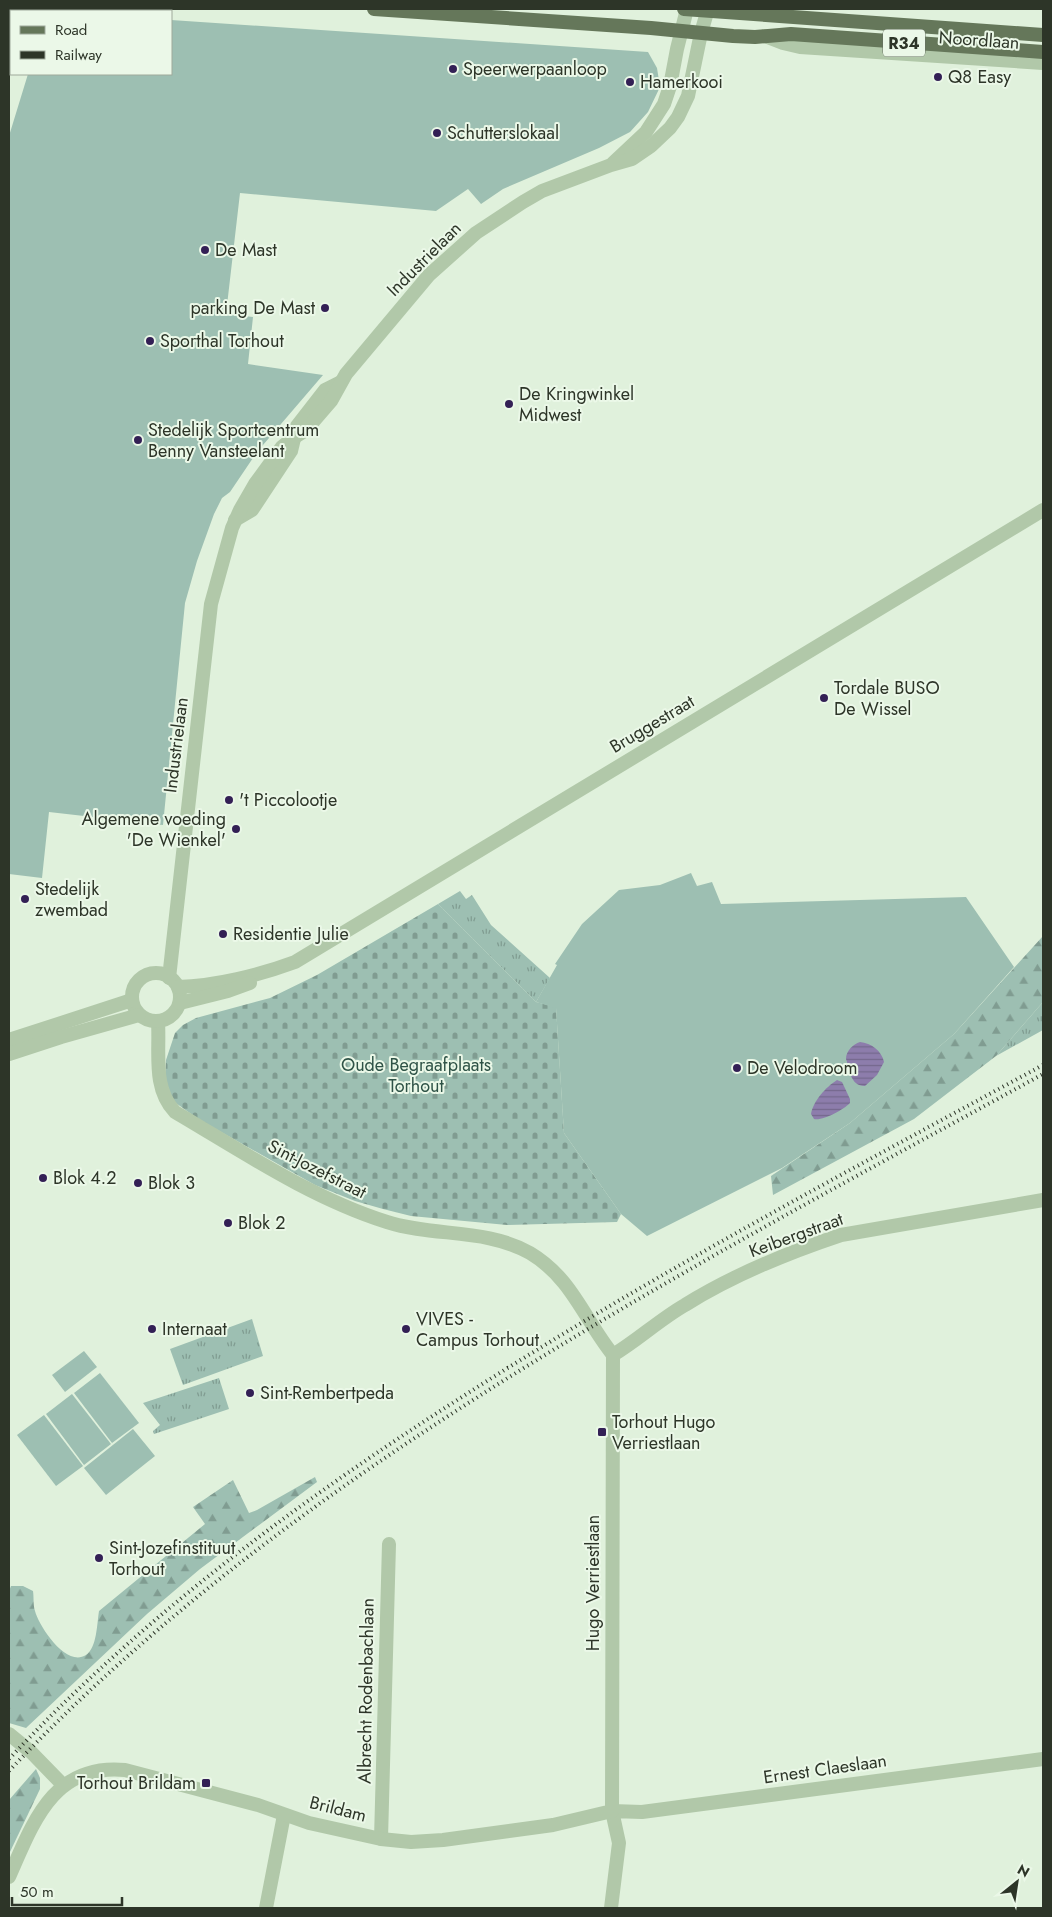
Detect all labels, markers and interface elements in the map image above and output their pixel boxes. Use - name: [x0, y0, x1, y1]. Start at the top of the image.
- legend: [10, 10, 172, 75]
- text: Road: [55, 19, 87, 41]
- street label: Noordlaan: [938, 24, 1020, 56]
- road number: R34: [883, 29, 925, 56]
- text: Railway: [55, 44, 102, 66]
- place label: Speerwerpaanloop: [463, 56, 607, 82]
- marker: Speerwerpaanloop: [447, 63, 459, 75]
- place label: Q8 Easy: [948, 64, 1011, 90]
- place label: Hamerkooi: [640, 69, 723, 95]
- marker: Q8 Easy: [932, 71, 944, 83]
- marker: Hamerkooi: [624, 76, 636, 88]
- place label: Schutterslokaal: [447, 120, 559, 146]
- marker: Schutterslokaal: [431, 127, 443, 139]
- street label: Industrielaan: [381, 216, 467, 302]
- place label: De Mast: [215, 237, 277, 263]
- marker: De Mast: [199, 244, 211, 256]
- place label: parking De Mast: [190, 295, 316, 321]
- marker: parking De Mast: [319, 302, 331, 314]
- place label: Sporthal Torhout: [160, 328, 284, 354]
- marker: Sporthal Torhout: [144, 335, 156, 347]
- place label: De Kringwinkel Midwest: [519, 381, 634, 428]
- marker: De Kringwinkel Midwest: [503, 398, 515, 410]
- place label: Stedelijk Sportcentrum Benny Vansteelant: [148, 417, 319, 464]
- marker: Stedelijk Sportcentrum Benny Vansteelant: [132, 434, 144, 446]
- place label: Tordale BUSO De Wissel: [834, 675, 940, 722]
- street label: Bruggestraat: [605, 688, 700, 760]
- marker: Tordale BUSO De Wissel: [818, 692, 830, 704]
- street label: Industrielaan: [157, 696, 195, 794]
- place label: 't Piccolootje: [239, 787, 337, 813]
- marker: 't Piccolootje: [223, 794, 235, 806]
- place label: Algemene voeding 'De Wienkel': [82, 806, 226, 853]
- marker: Algemene voeding 'De Wienkel': [230, 823, 242, 835]
- place label: Stedelijk zwembad: [35, 876, 108, 923]
- marker: Stedelijk zwembad: [19, 893, 31, 905]
- place label: Residentie Julie: [233, 921, 349, 947]
- marker: Residentie Julie: [217, 928, 229, 940]
- park label: Oude Begraafplaats Torhout: [341, 1052, 491, 1099]
- place label: De Velodroom: [747, 1055, 857, 1081]
- marker: De Velodroom: [731, 1062, 743, 1074]
- street label: Sint-Jozefstraat: [263, 1133, 372, 1205]
- place label: Blok 4.2: [53, 1165, 116, 1191]
- place label: Blok 3: [148, 1170, 195, 1196]
- marker: Blok 4.2: [37, 1172, 49, 1184]
- marker: Blok 3: [132, 1177, 144, 1189]
- street label: Keibergstraat: [745, 1206, 847, 1264]
- place label: Blok 2: [238, 1210, 286, 1236]
- marker: Blok 2: [222, 1217, 234, 1229]
- place label: VIVES - Campus Torhout: [416, 1306, 540, 1353]
- place label: Internaat: [162, 1316, 227, 1342]
- marker: Internaat: [146, 1323, 158, 1335]
- marker: VIVES - Campus Torhout: [400, 1323, 412, 1335]
- place label: Sint-Rembertpeda: [260, 1380, 394, 1406]
- marker: Sint-Rembertpeda: [244, 1387, 256, 1399]
- place label: Torhout Hugo Verriestlaan: [612, 1409, 716, 1456]
- marker: Torhout Hugo Verriestlaan: [596, 1426, 608, 1438]
- street label: Hugo Verriestlaan: [580, 1515, 606, 1651]
- place label: Sint-Jozefinstituut Torhout: [109, 1535, 236, 1582]
- marker: Sint-Jozefinstituut Torhout: [93, 1552, 105, 1564]
- street label: Albrecht Rodenbachlaan: [351, 1598, 381, 1784]
- street label: Ernest Claeslaan: [762, 1747, 888, 1791]
- place label: Torhout Brildam: [77, 1770, 196, 1796]
- marker: Torhout Brildam: [200, 1777, 212, 1789]
- street label: Brildam: [307, 1789, 369, 1829]
- north arrow: [992, 1857, 1042, 1907]
- text: N: [1014, 1859, 1033, 1882]
- scale bar: [12, 1874, 122, 1906]
- text: 50 m: [20, 1881, 54, 1903]

